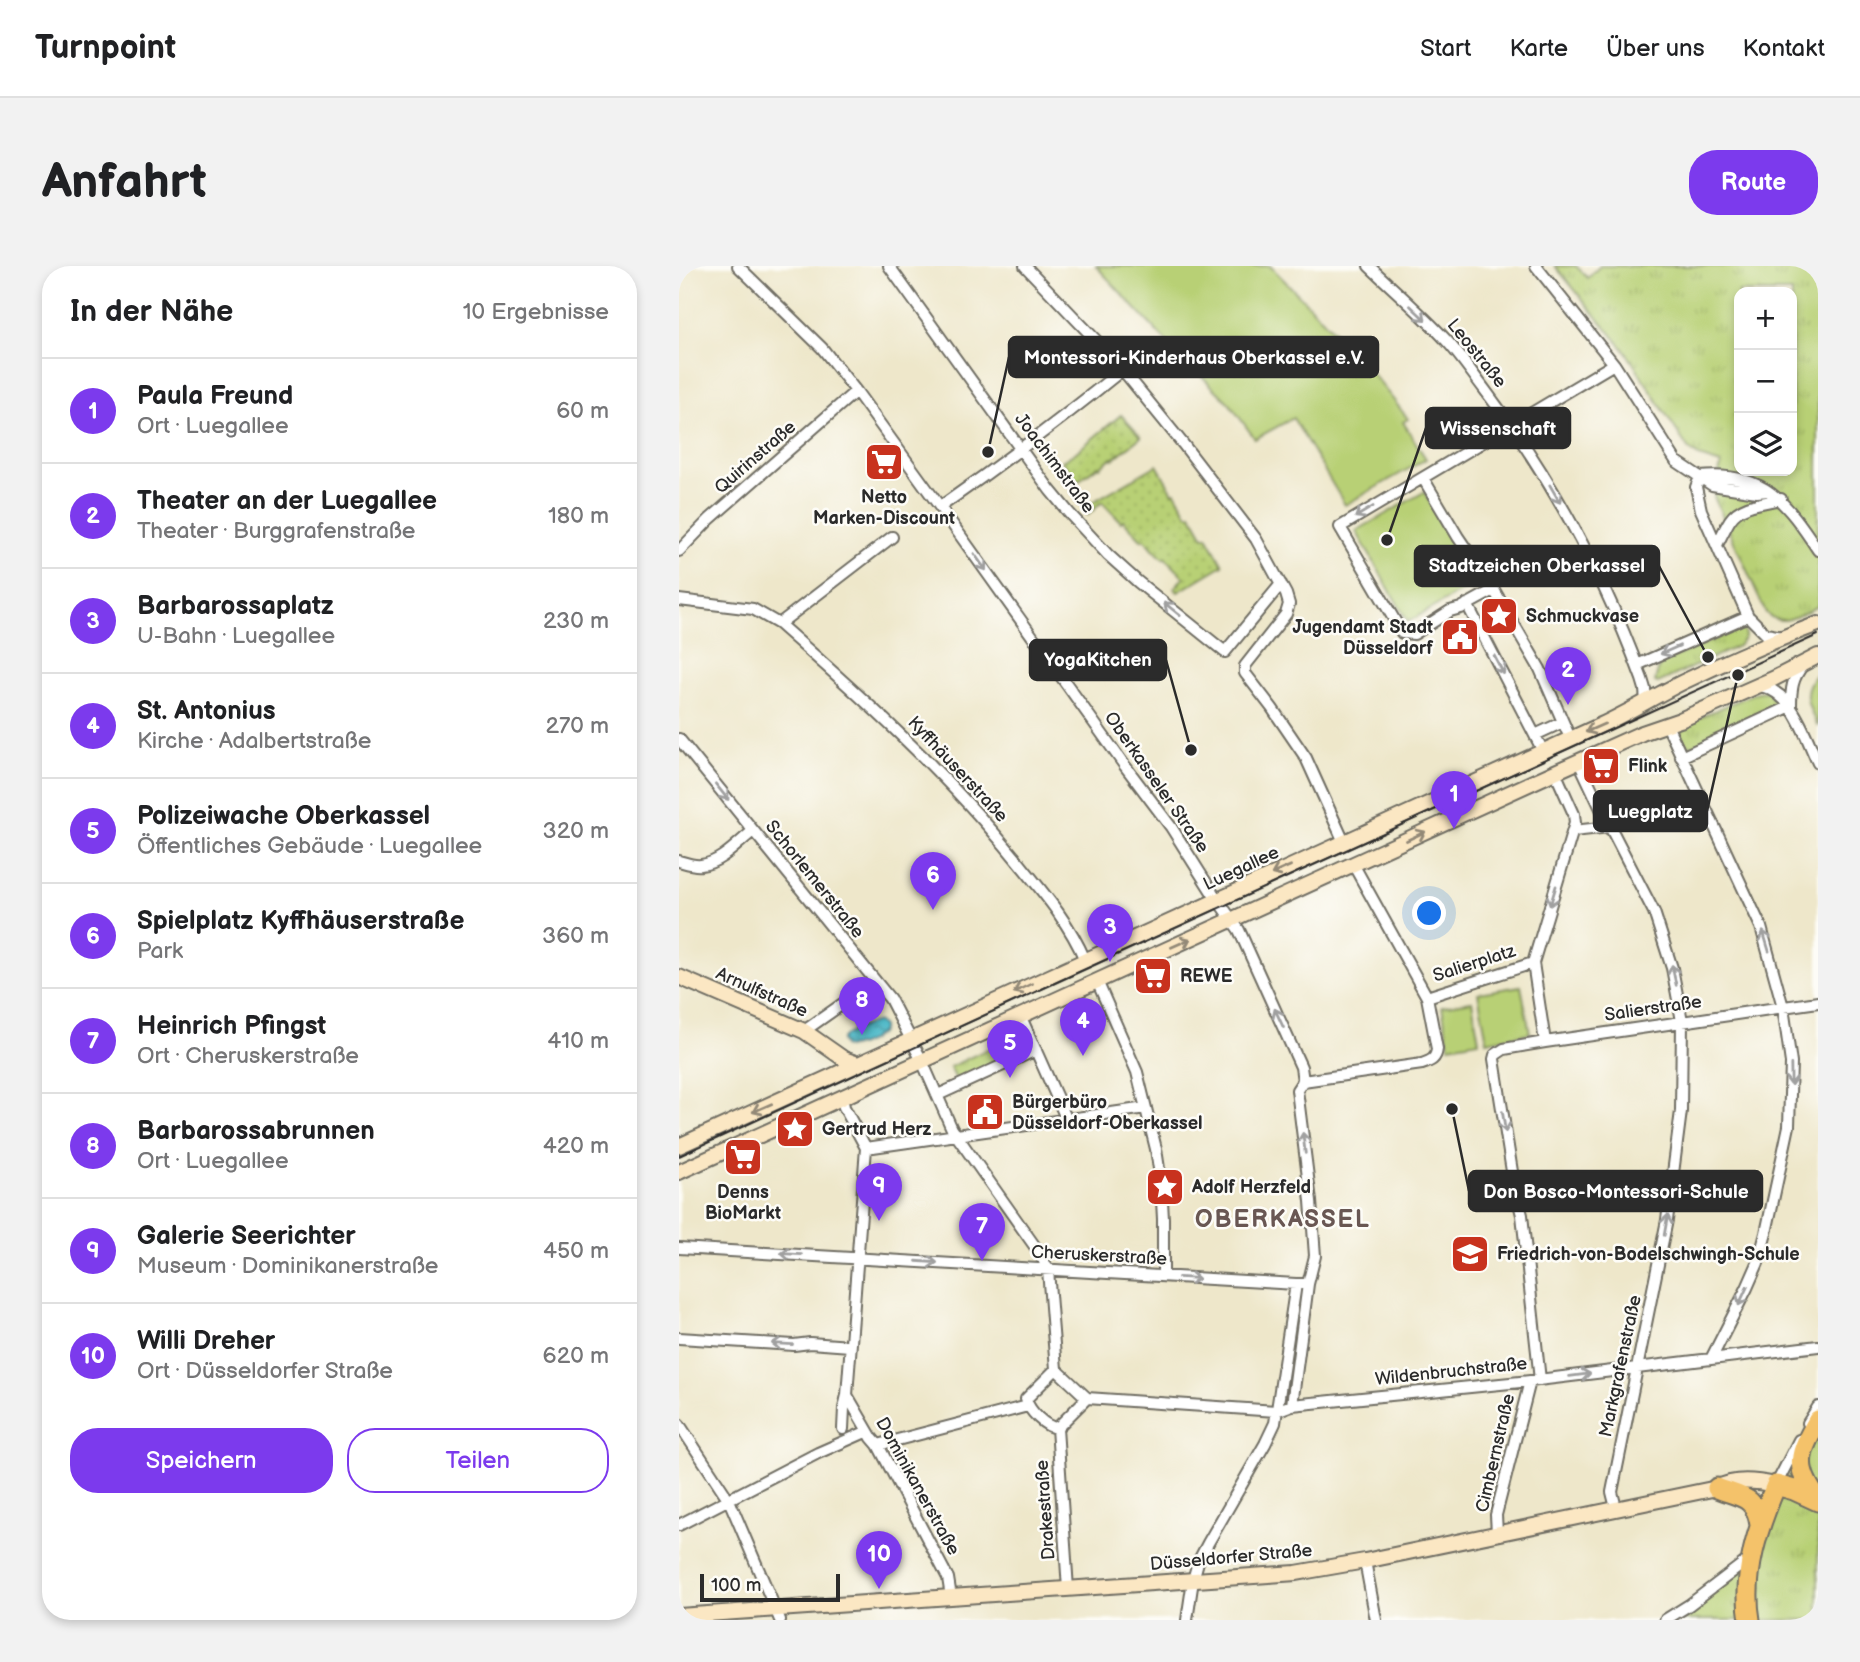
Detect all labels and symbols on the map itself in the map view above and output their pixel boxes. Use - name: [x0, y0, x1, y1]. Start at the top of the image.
- one-way arrow: [1409, 305, 1426, 322]
- street label: Leostraße: [1443, 315, 1511, 392]
- callout: Montessori-Kinderhaus Oberkassel e.V.: [1009, 337, 1378, 377]
- text: Montessori-Kinderhaus Oberkassel e.V.: [1024, 347, 1364, 370]
- callout: Wissenschaft: [1426, 408, 1570, 448]
- street label: Joachimstraße: [1010, 409, 1099, 518]
- street label: Quirinstraße: [710, 416, 800, 498]
- text: Wissenschaft: [1440, 418, 1557, 441]
- supermarket icon: Netto Marken-Discount: [863, 441, 905, 483]
- one-way arrow: [1549, 483, 1562, 504]
- place label: Netto Marken-Discount: [813, 487, 955, 529]
- one-way arrow: [1355, 506, 1375, 520]
- callout: Stadtzeichen Oberkassel: [1415, 546, 1659, 586]
- one-way arrow: [973, 552, 987, 571]
- text: Stadtzeichen Oberkassel: [1429, 555, 1645, 578]
- place icon: Schmuckvase: [1478, 595, 1520, 637]
- one-way arrow: [1163, 601, 1181, 617]
- place label: Schmuckvase: [1526, 606, 1639, 627]
- public building icon: Jugendamt Stadt Düsseldorf: [1439, 616, 1481, 658]
- place label: Jugendamt Stadt Düsseldorf: [1292, 617, 1433, 659]
- callout: YogaKitchen: [1030, 640, 1166, 680]
- one-way arrow: [1660, 644, 1681, 657]
- pin: 2: [1545, 647, 1591, 705]
- text: YogaKitchen: [1044, 649, 1152, 672]
- one-way arrow: [1492, 654, 1506, 674]
- street label: Oberkasseler Straße: [1100, 708, 1213, 857]
- street label: Kyffhäuserstraße: [903, 712, 1012, 827]
- one-way arrow: [1585, 721, 1606, 735]
- supermarket icon: Flink: [1580, 745, 1622, 787]
- place label: Flink: [1628, 756, 1668, 777]
- pin: 1: [1431, 771, 1477, 829]
- one-way arrow: [714, 782, 730, 800]
- callout: Luegplatz: [1594, 791, 1707, 831]
- text: Luegplatz: [1607, 801, 1693, 824]
- street label: Schorlemerstraße: [761, 816, 869, 943]
- one-way arrow: [1405, 829, 1426, 842]
- street label: Luegallee: [1200, 842, 1283, 895]
- pin: 6: [910, 852, 956, 910]
- one-way arrow: [1271, 864, 1293, 877]
- one-way arrow: [1546, 885, 1559, 907]
- your location: [1412, 896, 1446, 930]
- pin: 3: [1087, 904, 1133, 962]
- one-way arrow: [1758, 931, 1771, 953]
- one-way arrow: [1170, 936, 1191, 949]
- street label: Salierplatz: [1430, 940, 1518, 987]
- supermarket icon: REWE: [1132, 955, 1174, 997]
- street label: Arnulfstraße: [713, 963, 811, 1022]
- one-way arrow: [1666, 964, 1680, 987]
- place label: REWE: [1180, 966, 1233, 987]
- pin: 8: [839, 977, 885, 1035]
- one-way arrow: [1013, 982, 1035, 995]
- street label: Salierstraße: [1603, 991, 1703, 1026]
- pin: 4: [1060, 998, 1106, 1056]
- one-way arrow: [1272, 1008, 1286, 1029]
- pin: 5: [987, 1020, 1033, 1078]
- one-way arrow: [1785, 1063, 1798, 1086]
- public building icon: Bürgerbüro Düsseldorf-Oberkassel: [964, 1091, 1006, 1133]
- place label: Bürgerbüro Düsseldorf-Oberkassel: [1012, 1092, 1203, 1134]
- one-way arrow: [752, 1102, 773, 1115]
- place icon: Gertrud Herz: [774, 1108, 816, 1150]
- one-way arrow: [1498, 1110, 1511, 1133]
- place label: Gertrud Herz: [822, 1119, 932, 1140]
- one-way arrow: [1297, 1133, 1310, 1155]
- supermarket icon: Denns BioMarkt: [722, 1136, 764, 1178]
- pin: 9: [856, 1163, 902, 1221]
- place icon: Adolf Herzfeld: [1144, 1166, 1186, 1208]
- callout: Don Bosco-Montessori-Schule: [1469, 1171, 1762, 1211]
- place label: Adolf Herzfeld: [1191, 1177, 1311, 1198]
- text: Don Bosco-Montessori-Schule: [1483, 1181, 1749, 1204]
- place label: Denns BioMarkt: [705, 1182, 781, 1224]
- pin: 7: [959, 1203, 1005, 1261]
- district label: OBERKASSEL: [1195, 1205, 1371, 1234]
- one-way arrow: [1660, 1214, 1673, 1237]
- school or university icon: Friedrich-von-Bodelschwingh-Schule: [1449, 1233, 1491, 1275]
- street label: Cheruskerstraße: [1031, 1241, 1168, 1270]
- place label: Friedrich-von-Bodelschwingh-Schule: [1497, 1244, 1800, 1265]
- one-way arrow: [779, 1248, 802, 1261]
- one-way arrow: [915, 1256, 938, 1269]
- one-way arrow: [1177, 1272, 1200, 1285]
- one-way arrow: [1736, 1285, 1749, 1306]
- street label: Markgrafenstraße: [1595, 1293, 1646, 1439]
- one-way arrow: [771, 1337, 794, 1350]
- street label: Wildenbruchstraße: [1374, 1353, 1528, 1390]
- one-way arrow: [1568, 1369, 1590, 1382]
- street label: Cimbernstraße: [1472, 1391, 1519, 1514]
- street label: Dominikanerstraße: [871, 1414, 964, 1559]
- street label: Drakestraße: [1032, 1459, 1059, 1561]
- pin: 10: [856, 1531, 902, 1589]
- street label: Düsseldorfer Straße: [1149, 1540, 1313, 1575]
- scale bar: [700, 1571, 840, 1603]

